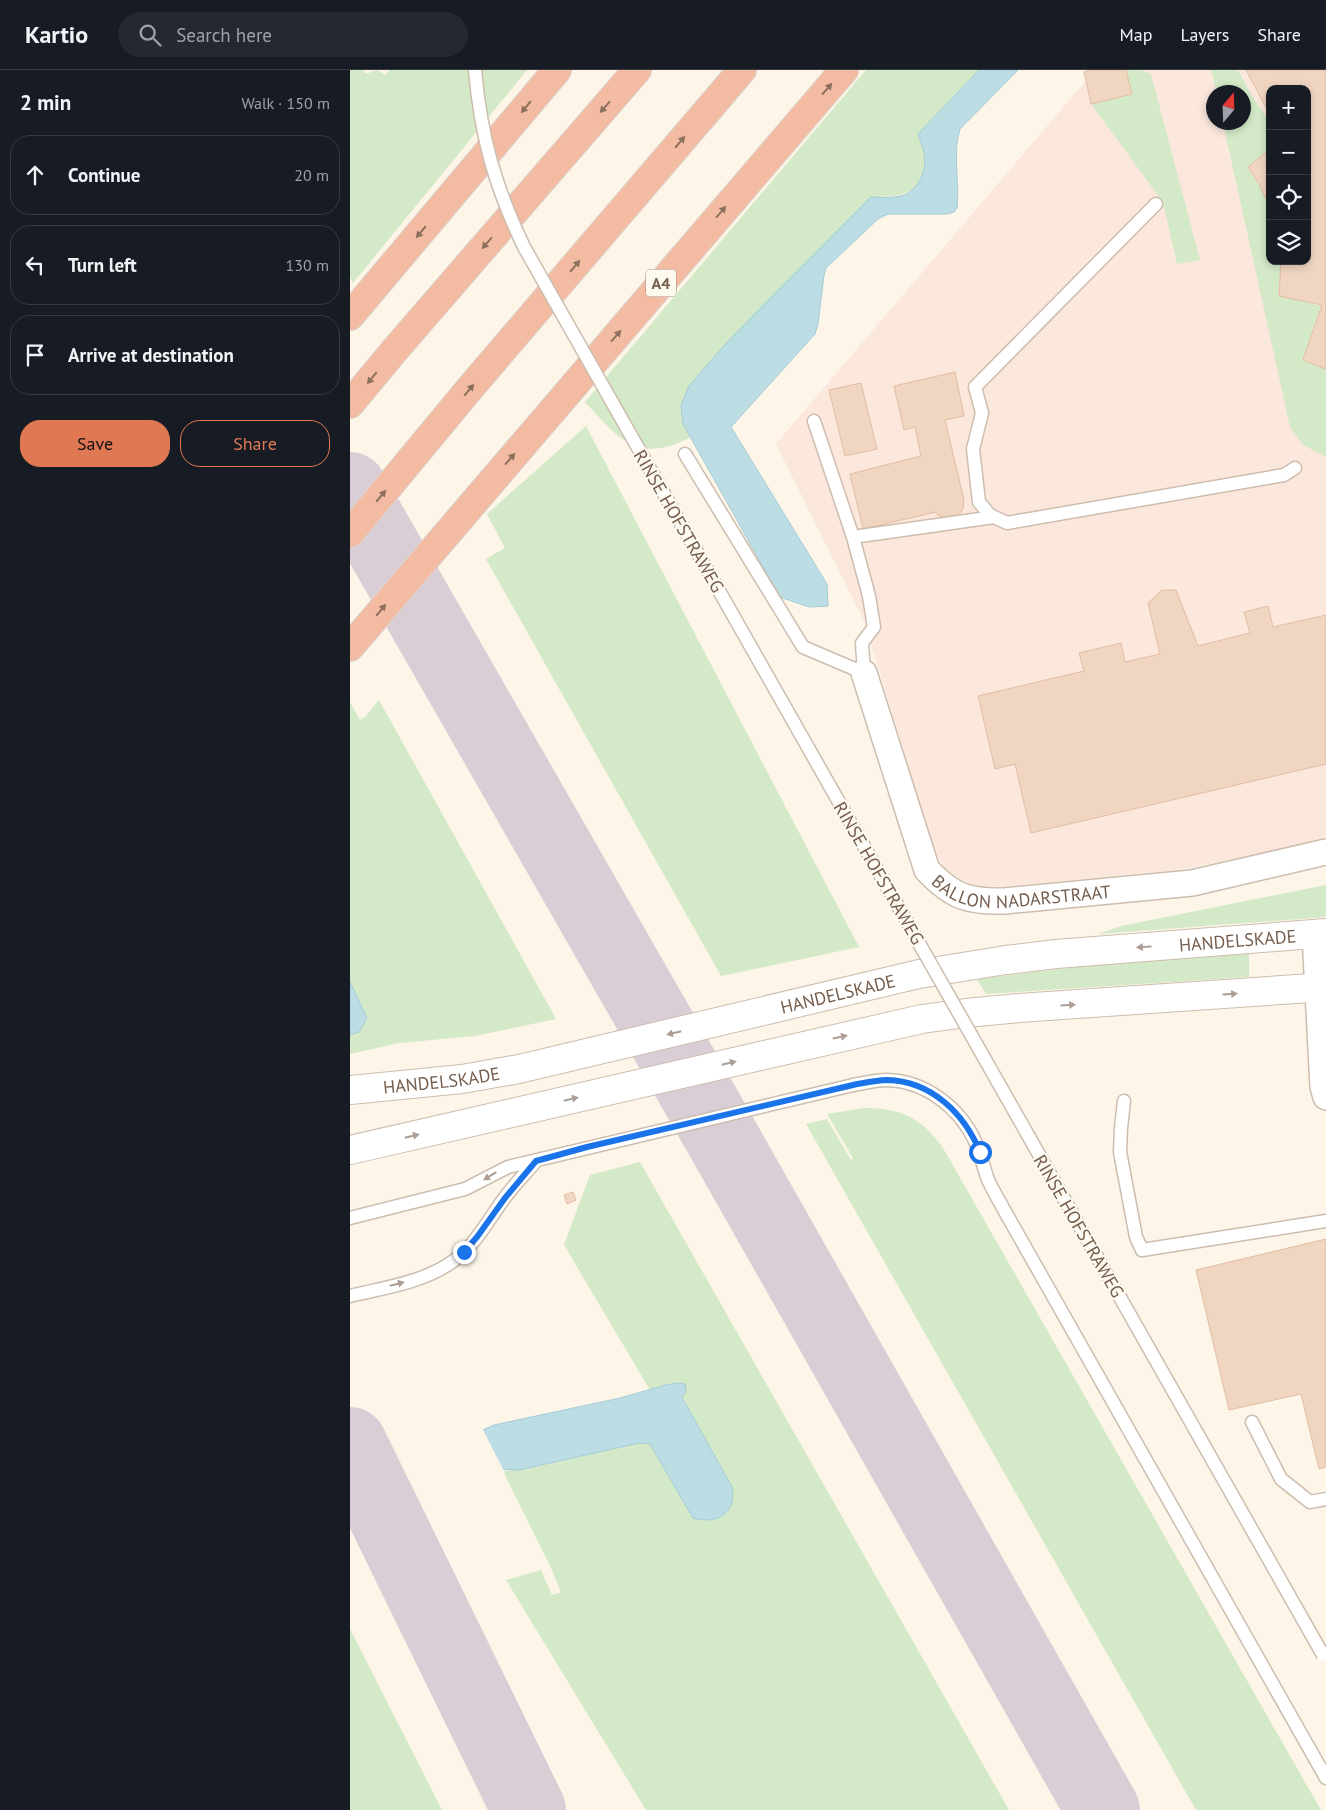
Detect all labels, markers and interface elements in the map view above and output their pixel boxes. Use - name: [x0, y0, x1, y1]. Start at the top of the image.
- search box: [118, 12, 468, 57]
- text: Kartio: [25, 19, 88, 50]
- icon: search: [136, 21, 164, 49]
- text: Search here: [176, 23, 272, 47]
- text: Map: [1120, 23, 1152, 46]
- text: Layers: [1180, 23, 1229, 46]
- text: Share: [1257, 23, 1301, 46]
- one-way arrow: [822, 83, 833, 96]
- north arrow: [1206, 85, 1251, 130]
- map controls: [1266, 85, 1311, 265]
- button: +: [1266, 85, 1311, 130]
- text: 2 min: [20, 89, 71, 116]
- text: Walk · 150 m: [241, 93, 330, 113]
- one-way arrow: [599, 100, 610, 113]
- one-way arrow: [520, 101, 531, 114]
- button: −: [1266, 130, 1311, 175]
- one-way arrow: [675, 136, 686, 149]
- icon: ahead: [21, 161, 49, 189]
- text: Continue: [68, 163, 140, 187]
- text: 20 m: [294, 165, 329, 185]
- button: locate: [1266, 175, 1311, 220]
- one-way arrow: [716, 206, 727, 219]
- button: layers: [1266, 220, 1311, 265]
- one-way arrow: [415, 225, 427, 237]
- one-way arrow: [482, 237, 493, 249]
- icon: left: [21, 251, 49, 279]
- text: Turn left: [68, 253, 137, 277]
- text: 130 m: [286, 255, 329, 275]
- one-way arrow: [569, 260, 580, 272]
- road number: A4: [646, 270, 676, 297]
- one-way arrow: [610, 329, 621, 342]
- icon: arrive: [21, 341, 49, 369]
- text: Arrive at destination: [68, 343, 234, 367]
- one-way arrow: [366, 371, 377, 384]
- one-way arrow: [464, 383, 475, 396]
- button: Save: [20, 420, 170, 467]
- button: Share: [180, 420, 330, 467]
- street label: RINSE HOFSTRAWEG: [629, 445, 729, 597]
- one-way arrow: [504, 452, 515, 465]
- one-way arrow: [376, 490, 387, 503]
- one-way arrow: [376, 604, 387, 617]
- street label: RINSE HOFSTRAWEG: [829, 797, 929, 949]
- street label: BALLON NADARSTRAAT: [927, 869, 1112, 913]
- street label: HANDELSKADE: [1178, 924, 1297, 956]
- one-way arrow: [1136, 943, 1152, 951]
- street label: HANDELSKADE: [778, 969, 898, 1018]
- one-way arrow: [1222, 989, 1238, 997]
- one-way arrow: [1060, 1000, 1076, 1008]
- one-way arrow: [667, 1029, 682, 1037]
- one-way arrow: [832, 1033, 848, 1041]
- one-way arrow: [721, 1059, 736, 1067]
- street label: HANDELSKADE: [382, 1061, 502, 1098]
- one-way arrow: [563, 1095, 578, 1103]
- one-way arrow: [405, 1132, 420, 1140]
- route start: [969, 1141, 992, 1164]
- street label: RINSE HOFSTRAWEG: [1029, 1150, 1129, 1302]
- one-way arrow: [483, 1171, 496, 1180]
- route end: [453, 1241, 476, 1264]
- one-way arrow: [390, 1280, 405, 1288]

